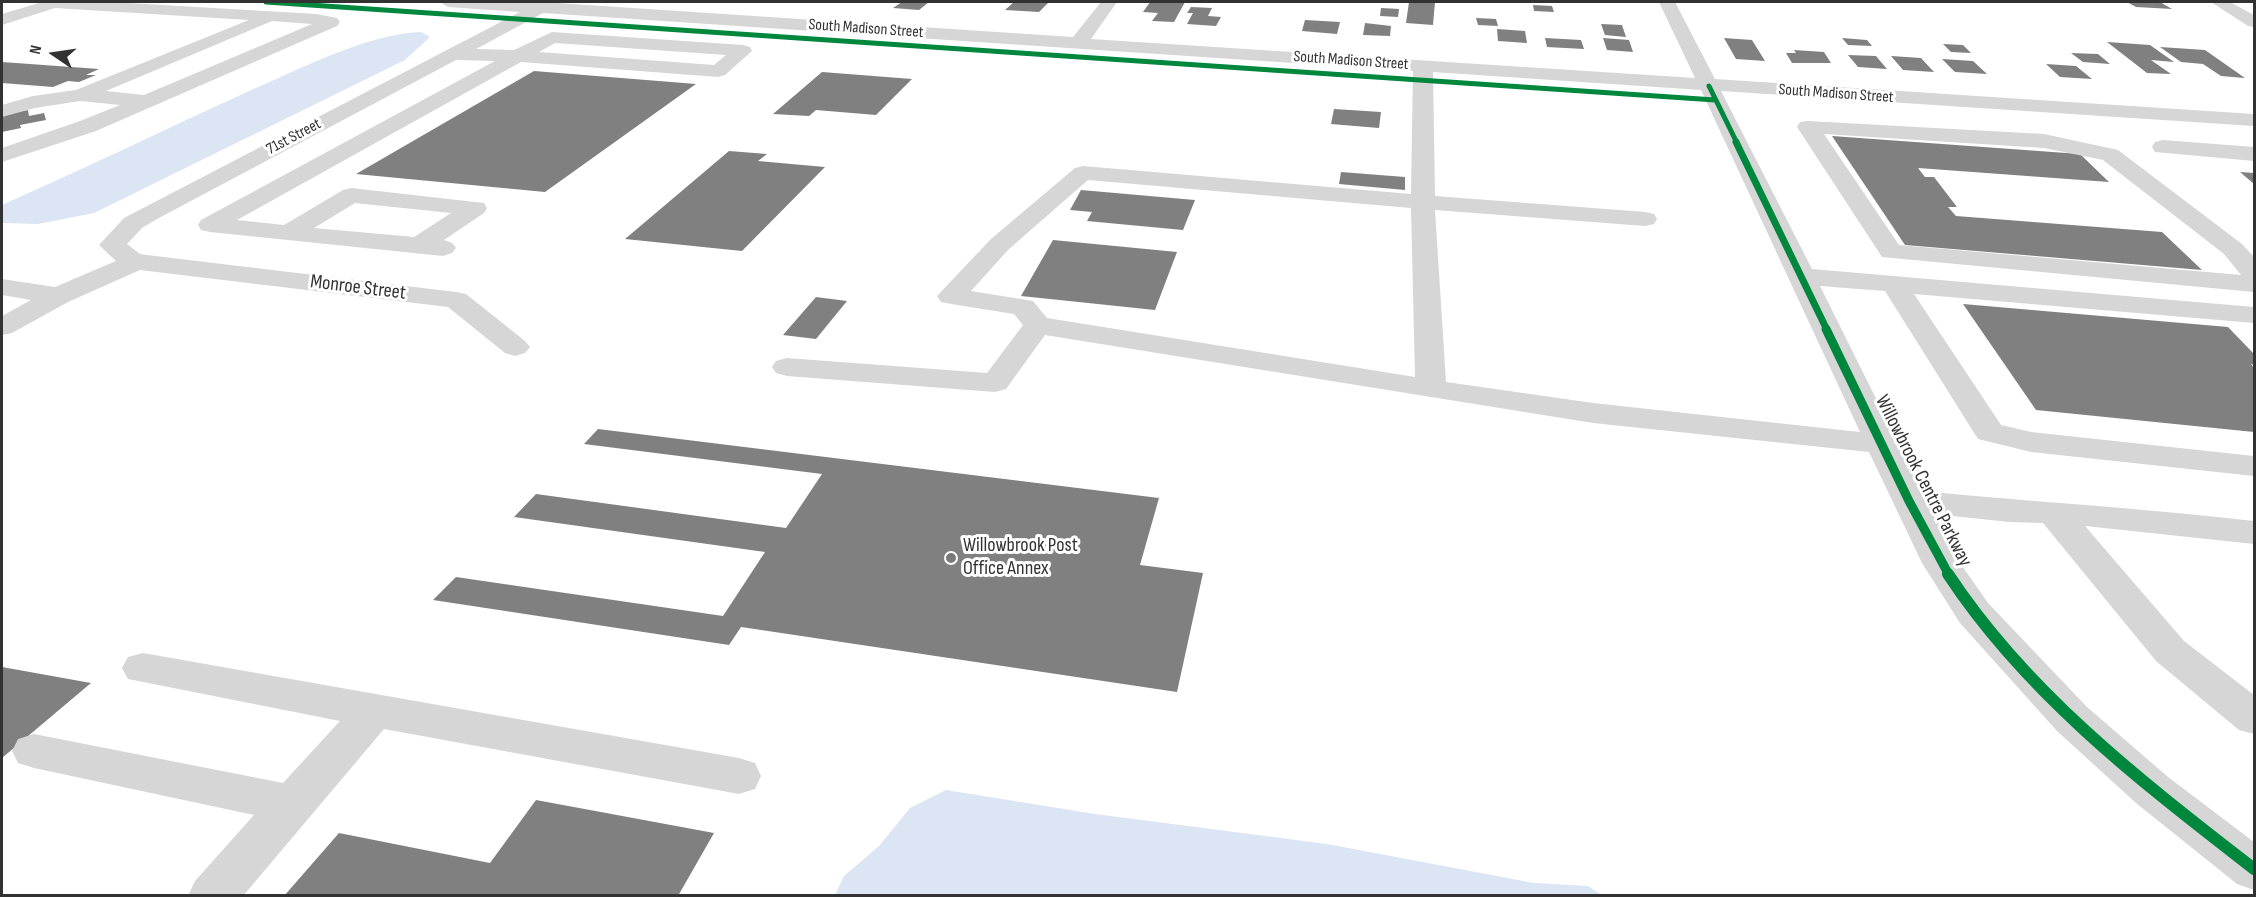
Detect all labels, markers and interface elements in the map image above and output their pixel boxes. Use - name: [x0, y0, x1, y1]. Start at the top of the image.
- street label: South Madison Street: [808, 15, 924, 43]
- north arrow: [24, 24, 84, 84]
- text: N: [26, 44, 46, 56]
- street label: South Madison Street: [1293, 47, 1409, 75]
- street label: South Madison Street: [1778, 80, 1894, 108]
- street label: 71st Street: [263, 115, 325, 159]
- street label: Monroe Street: [309, 270, 407, 306]
- street label: Willowbrook Centre Parkway: [1869, 391, 1977, 571]
- place label: Willowbrook Post Office Annex: [963, 534, 1078, 581]
- marker: Willowbrook Post Office Annex: [944, 551, 958, 565]

